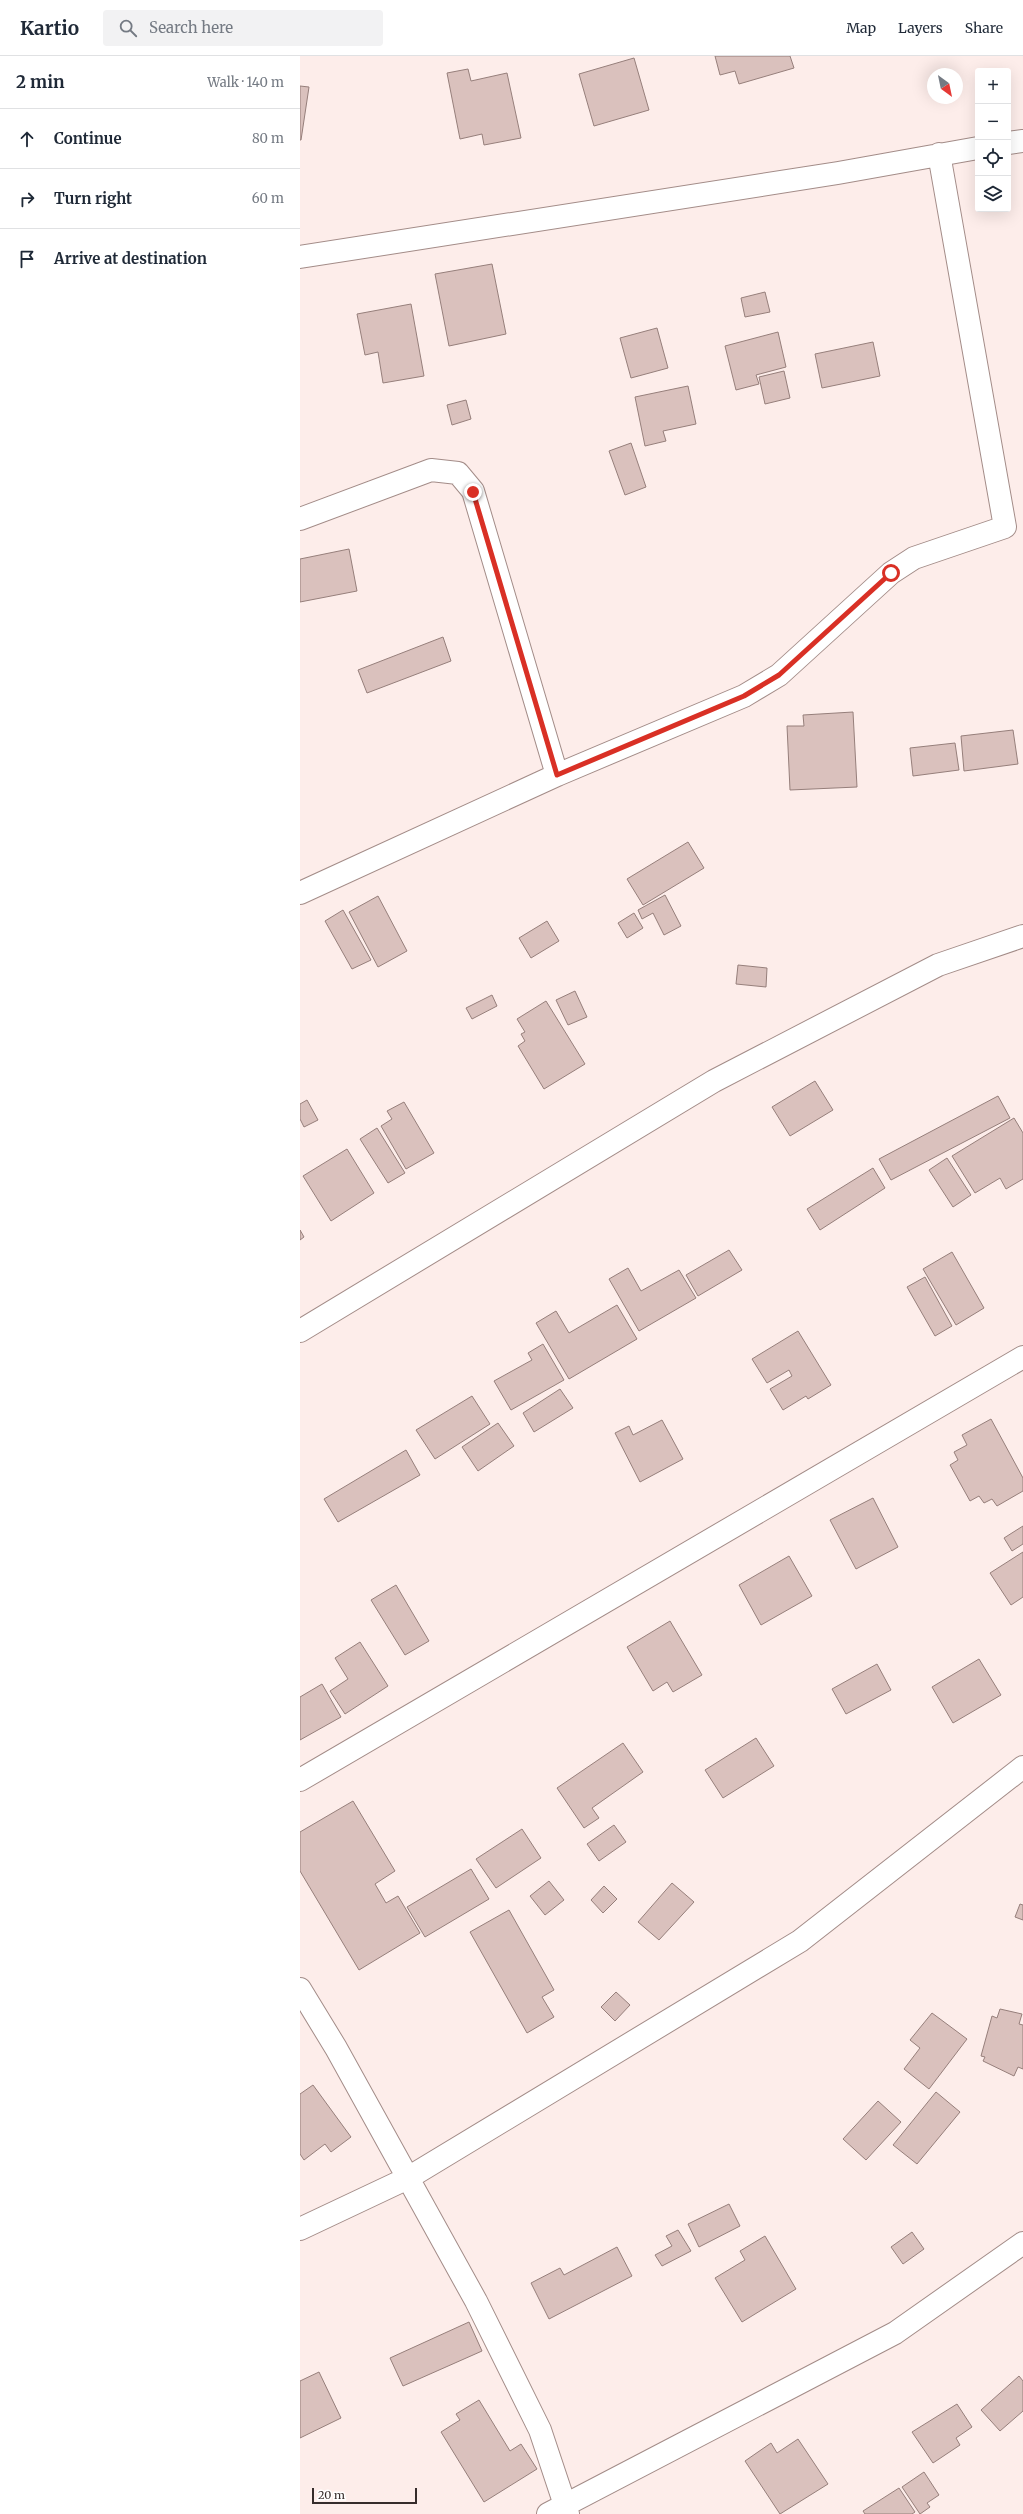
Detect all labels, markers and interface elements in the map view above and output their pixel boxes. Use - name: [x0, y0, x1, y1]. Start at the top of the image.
- search box: [103, 10, 383, 46]
- text: Kartio: [20, 16, 79, 40]
- icon: search: [117, 17, 139, 39]
- text: Search here: [149, 18, 233, 37]
- text: Map: [846, 19, 876, 37]
- text: Layers: [898, 19, 943, 37]
- text: Share: [965, 19, 1003, 37]
- north arrow: [927, 68, 963, 104]
- map controls: [975, 68, 1011, 212]
- button: +: [975, 68, 1011, 104]
- text: 2 min: [16, 71, 64, 93]
- text: Walk · 140 m: [207, 74, 284, 91]
- button: −: [975, 104, 1011, 140]
- icon: ahead: [16, 128, 38, 150]
- text: Continue: [54, 129, 122, 148]
- text: 80 m: [252, 130, 284, 147]
- button: locate: [975, 140, 1011, 176]
- button: layers: [975, 176, 1011, 212]
- icon: right: [16, 188, 38, 210]
- text: Turn right: [54, 189, 132, 208]
- text: 60 m: [252, 190, 284, 207]
- icon: arrive: [16, 248, 38, 270]
- text: Arrive at destination: [54, 249, 207, 268]
- route end: [464, 483, 482, 501]
- route start: [882, 564, 900, 582]
- scale bar: [312, 2486, 417, 2505]
- text: 20 m: [318, 2488, 345, 2502]

